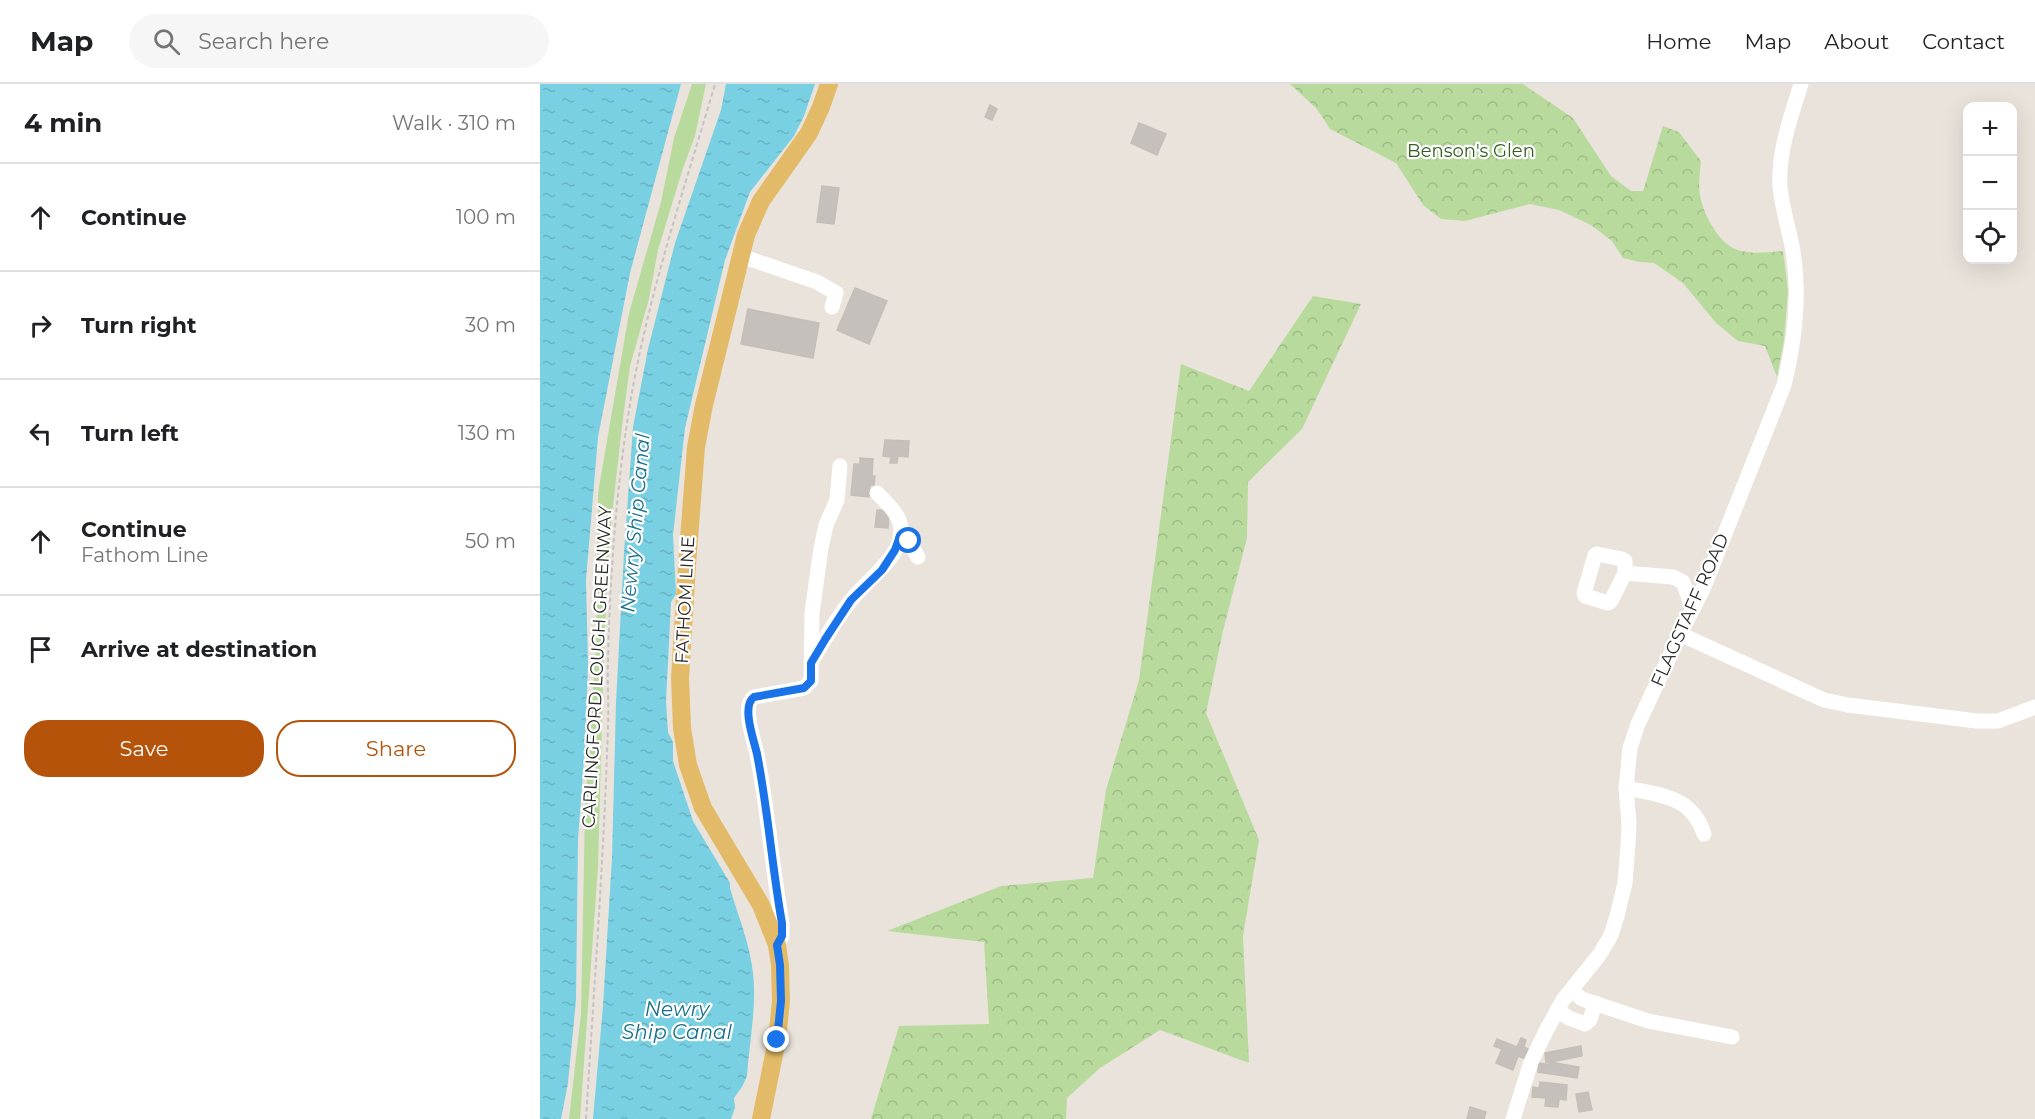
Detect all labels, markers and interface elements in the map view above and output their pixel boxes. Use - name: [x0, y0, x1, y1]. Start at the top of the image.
- search box: [129, 14, 549, 68]
- text: Map: [30, 24, 93, 58]
- icon: search: [150, 25, 183, 58]
- text: Search here: [198, 28, 329, 55]
- text: Home: [1646, 29, 1711, 54]
- text: Map: [1744, 29, 1791, 54]
- text: About: [1824, 29, 1889, 54]
- text: Contact: [1922, 29, 2005, 54]
- map controls: [1963, 102, 2017, 264]
- button: +: [1963, 102, 2017, 156]
- text: 4 min: [24, 107, 102, 139]
- text: Walk · 310 m: [392, 111, 516, 135]
- park label: Benson's Glen: [1407, 140, 1535, 162]
- button: −: [1963, 156, 2017, 210]
- icon: ahead: [24, 201, 57, 234]
- text: Continue: [81, 204, 187, 231]
- text: 100 m: [456, 205, 516, 229]
- button: locate: [1963, 210, 2017, 264]
- icon: right: [24, 309, 57, 342]
- text: Turn right: [81, 312, 196, 339]
- text: 30 m: [465, 313, 516, 337]
- icon: left: [24, 417, 57, 450]
- text: Turn left: [81, 420, 179, 447]
- text: 130 m: [458, 421, 516, 445]
- water label: Newry Ship Canal: [615, 432, 655, 614]
- street label: CARLINGFORD LOUGH GREENWAY: [578, 505, 616, 829]
- text: Continue: [81, 516, 187, 543]
- icon: ahead: [24, 525, 57, 558]
- route start: [895, 527, 921, 553]
- text: 50 m: [465, 529, 516, 553]
- street label: FLAGSTAFF ROAD: [1646, 530, 1734, 690]
- street label: FATHOM LINE: [671, 536, 699, 664]
- text: Fathom Line: [81, 543, 208, 567]
- icon: arrive: [24, 633, 57, 666]
- text: Arrive at destination: [81, 636, 317, 663]
- button: Save: [24, 720, 264, 777]
- button: Share: [276, 720, 516, 777]
- water label: Newry Ship Canal: [622, 997, 733, 1044]
- route end: [763, 1026, 789, 1052]

